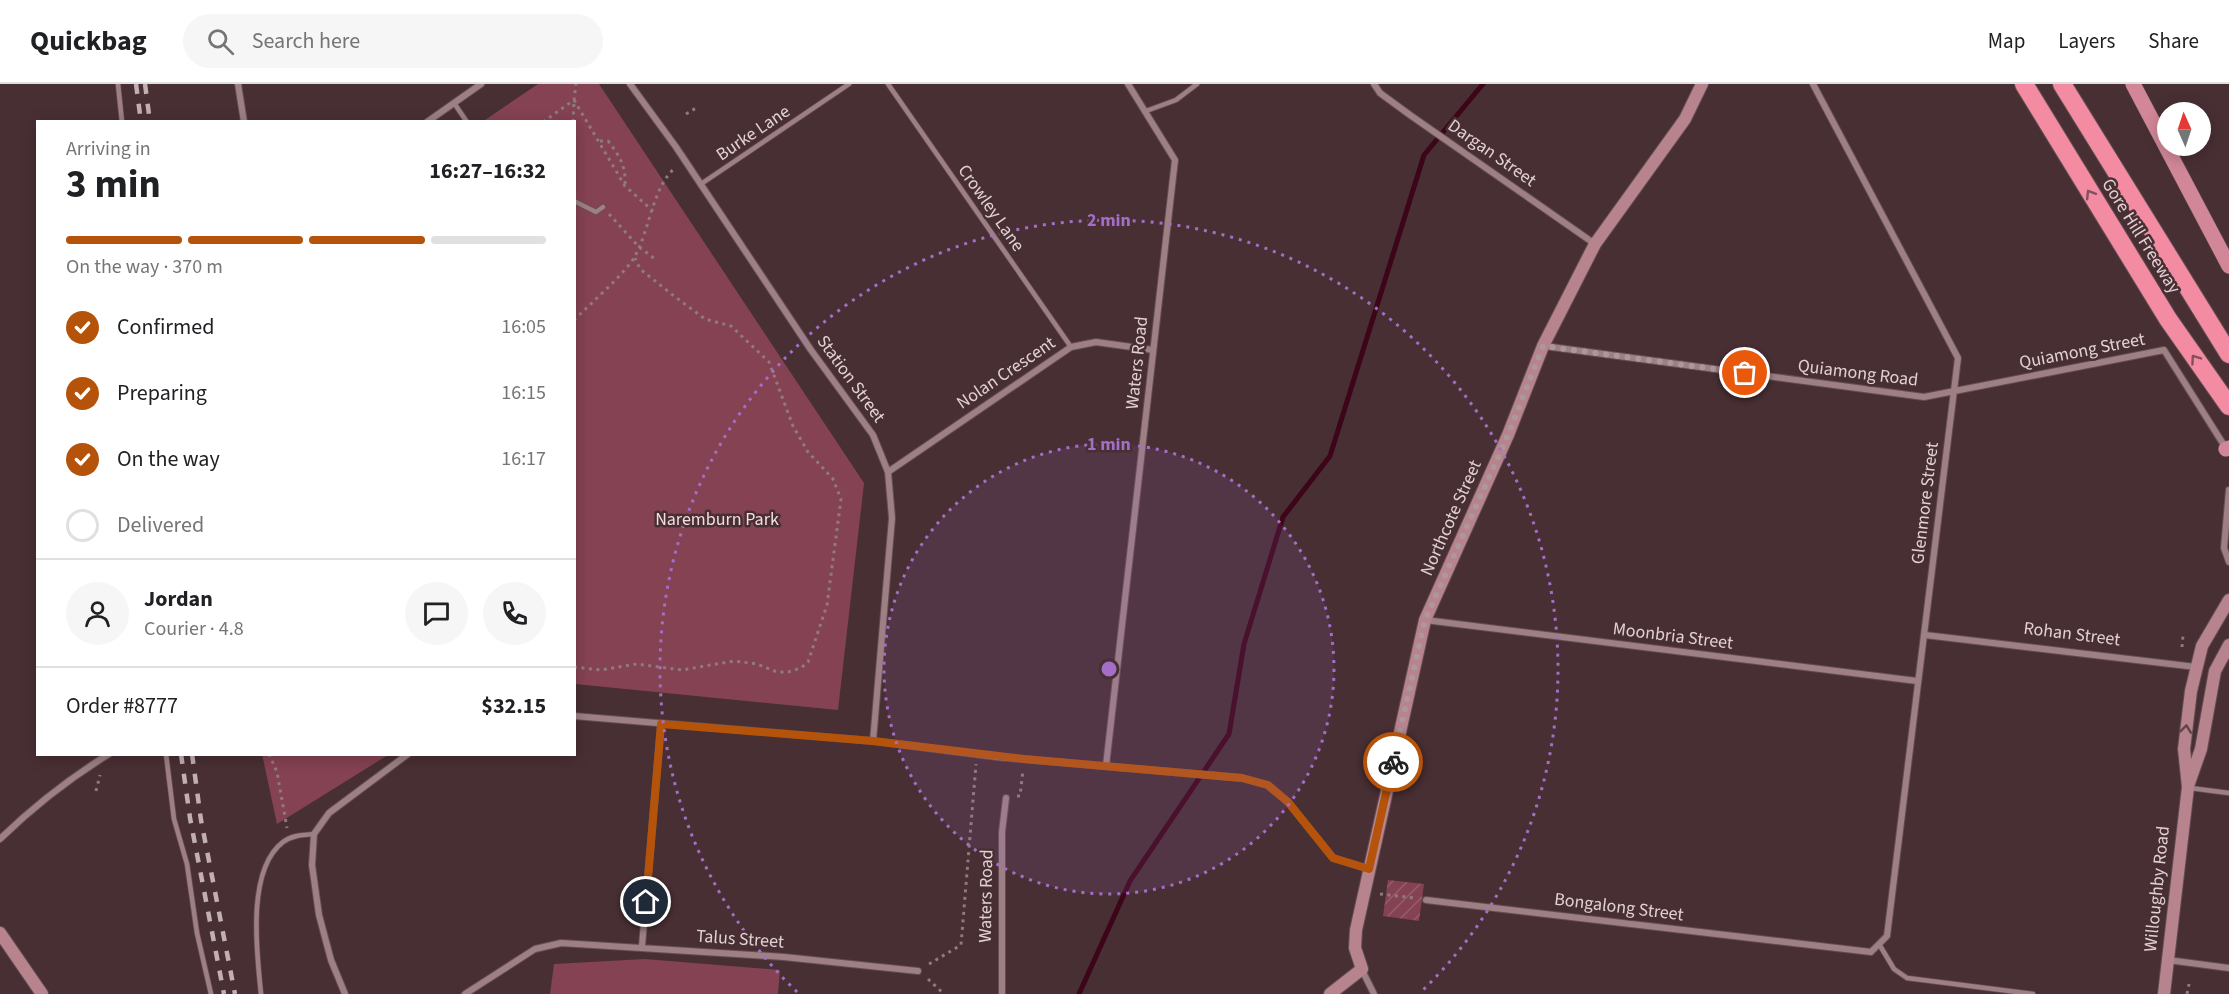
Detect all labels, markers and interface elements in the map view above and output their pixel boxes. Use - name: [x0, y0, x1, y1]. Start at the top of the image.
- search box: [183, 14, 603, 68]
- text: Quickbag: [30, 21, 147, 61]
- icon: search: [204, 25, 237, 58]
- text: Search here: [252, 25, 360, 57]
- text: Map: [1988, 26, 2025, 56]
- text: Layers: [2058, 26, 2115, 56]
- text: Share: [2148, 26, 2199, 56]
- street label: Burke Lane: [711, 99, 795, 167]
- north arrow: [2157, 102, 2211, 156]
- map controls: [2157, 102, 2211, 156]
- street label: Dargan Street: [1443, 113, 1541, 193]
- text: Arriving in: [66, 135, 151, 163]
- text: 16:27–16:32: [429, 155, 546, 187]
- text: 3 min: [66, 157, 161, 213]
- street label: Crowley Lane: [952, 159, 1030, 257]
- street label: Gore Hill Freeway: [2096, 174, 2187, 299]
- one-way arrow: [2086, 190, 2098, 200]
- text: 2 min: [1087, 208, 1131, 233]
- text: On the way · 370 m: [66, 253, 223, 281]
- icon: check: [66, 311, 99, 344]
- text: Confirmed: [117, 311, 214, 343]
- text: 16:05: [501, 313, 546, 341]
- street label: Waters Road: [1120, 315, 1154, 411]
- street label: Quiamong Street: [2017, 327, 2147, 375]
- street label: Station Street: [811, 330, 891, 428]
- street label: Nolan Crescent: [952, 331, 1060, 415]
- pin: [1719, 347, 1770, 398]
- street label: Quiamong Road: [1796, 353, 1920, 393]
- one-way arrow: [2191, 354, 2202, 365]
- icon: bag: [1728, 356, 1761, 389]
- icon: check: [66, 377, 99, 410]
- text: Preparing: [117, 377, 207, 409]
- text: 16:15: [501, 379, 546, 407]
- text: 1 min: [1087, 432, 1131, 457]
- street label: Glenmore Street: [1905, 441, 1945, 565]
- icon: check: [66, 443, 99, 476]
- text: On the way: [117, 443, 220, 475]
- text: 16:17: [501, 445, 546, 473]
- street label: Northcote Street: [1414, 456, 1488, 580]
- park label: Naremburn Park: [655, 507, 779, 532]
- text: Delivered: [117, 509, 204, 541]
- button: person: [66, 582, 129, 645]
- button: chat: [405, 582, 468, 645]
- button: phone: [483, 582, 546, 645]
- text: Jordan: [144, 583, 213, 615]
- text: Courier · 4.8: [144, 615, 244, 643]
- street label: Moonbria Street: [1612, 616, 1734, 656]
- street label: Rohan Street: [2022, 616, 2122, 652]
- centre of rings: [1099, 659, 1119, 679]
- text: Order #8777: [66, 690, 178, 722]
- text: $32.15: [481, 690, 546, 722]
- one-way arrow: [2179, 725, 2192, 734]
- courier: [1363, 732, 1423, 792]
- icon: bike: [1377, 746, 1410, 779]
- street label: Willoughby Road: [2138, 825, 2176, 953]
- street label: Waters Road: [973, 849, 999, 943]
- pin: [620, 876, 671, 927]
- icon: home: [629, 885, 662, 918]
- street label: Bongalong Street: [1553, 887, 1685, 927]
- street label: Talus Street: [695, 923, 785, 955]

